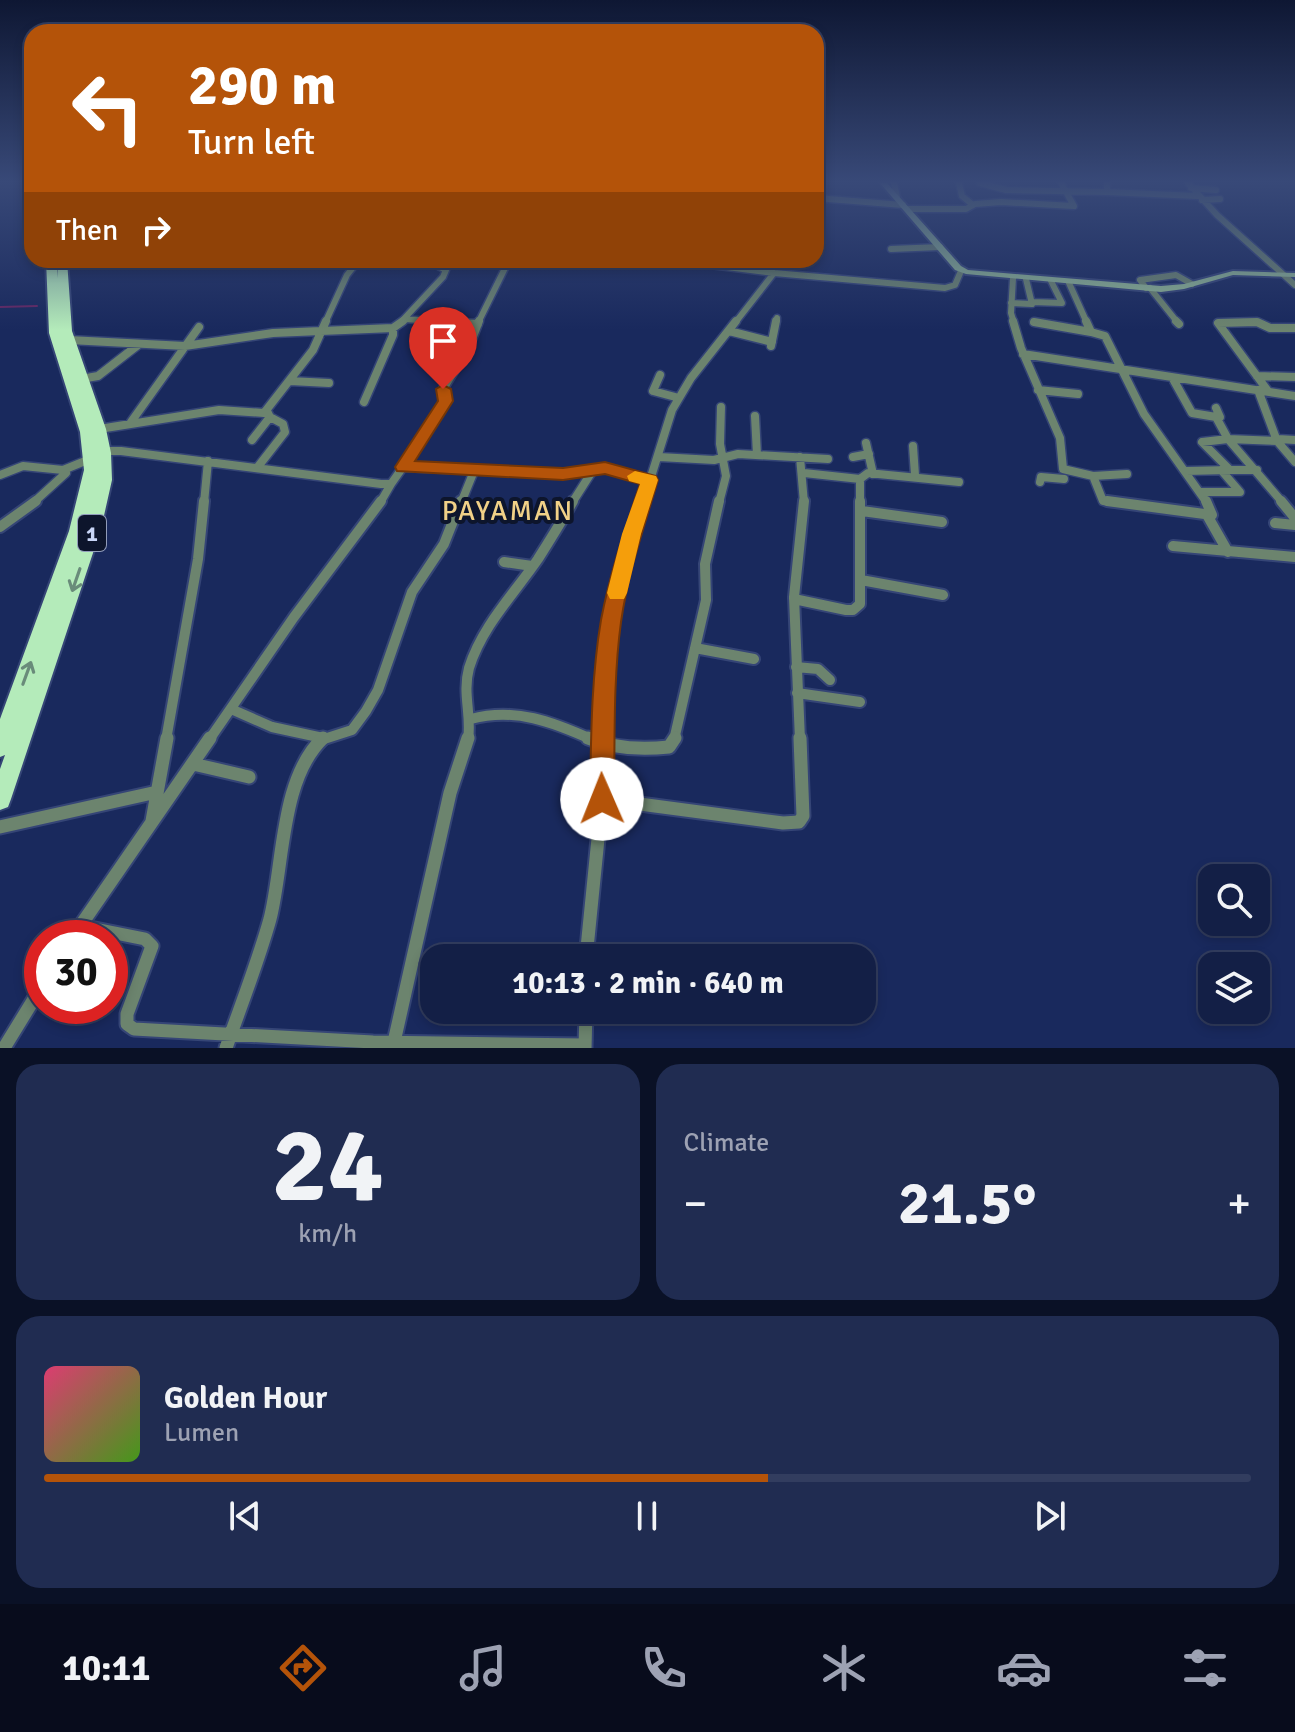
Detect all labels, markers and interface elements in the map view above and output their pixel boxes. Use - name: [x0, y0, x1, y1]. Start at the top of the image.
- text: 290 m: [188, 51, 336, 120]
- icon: left: [56, 56, 160, 160]
- text: Turn left: [188, 120, 315, 165]
- icon: right: [134, 208, 178, 252]
- text: Then: [56, 212, 118, 249]
- pin: [409, 307, 477, 389]
- icon: arrive: [421, 319, 465, 363]
- district label: PAYAMAN: [442, 494, 574, 528]
- road number: 1: [78, 515, 106, 551]
- one-way arrow: [68, 567, 83, 592]
- one-way arrow: [20, 661, 35, 686]
- position arrow: [560, 757, 644, 841]
- map controls: [1198, 864, 1270, 1024]
- button: search: [1198, 864, 1270, 936]
- speed limit sign: 30: [24, 920, 128, 1024]
- button: layers: [1198, 952, 1270, 1024]
- text: 10:13 · 2 min · 640 m: [512, 965, 784, 1002]
- text: 24: [272, 1102, 384, 1230]
- text: Climate: [684, 1127, 769, 1159]
- text: 21.5°: [898, 1167, 1036, 1241]
- text: −: [684, 1177, 707, 1231]
- text: +: [1227, 1177, 1251, 1231]
- text: km/h: [298, 1218, 357, 1250]
- text: Golden Hour: [164, 1380, 327, 1417]
- text: Lumen: [164, 1417, 239, 1449]
- icon: previous: [223, 1494, 267, 1538]
- icon: pause: [625, 1494, 669, 1538]
- icon: next: [1028, 1494, 1072, 1538]
- icon: directions: [275, 1640, 331, 1696]
- icon: music: [455, 1640, 511, 1696]
- icon: phone: [636, 1640, 692, 1696]
- icon: climate: [816, 1640, 872, 1696]
- icon: car: [996, 1640, 1052, 1696]
- icon: filters: [1177, 1640, 1233, 1696]
- text: 10:11: [62, 1646, 151, 1691]

